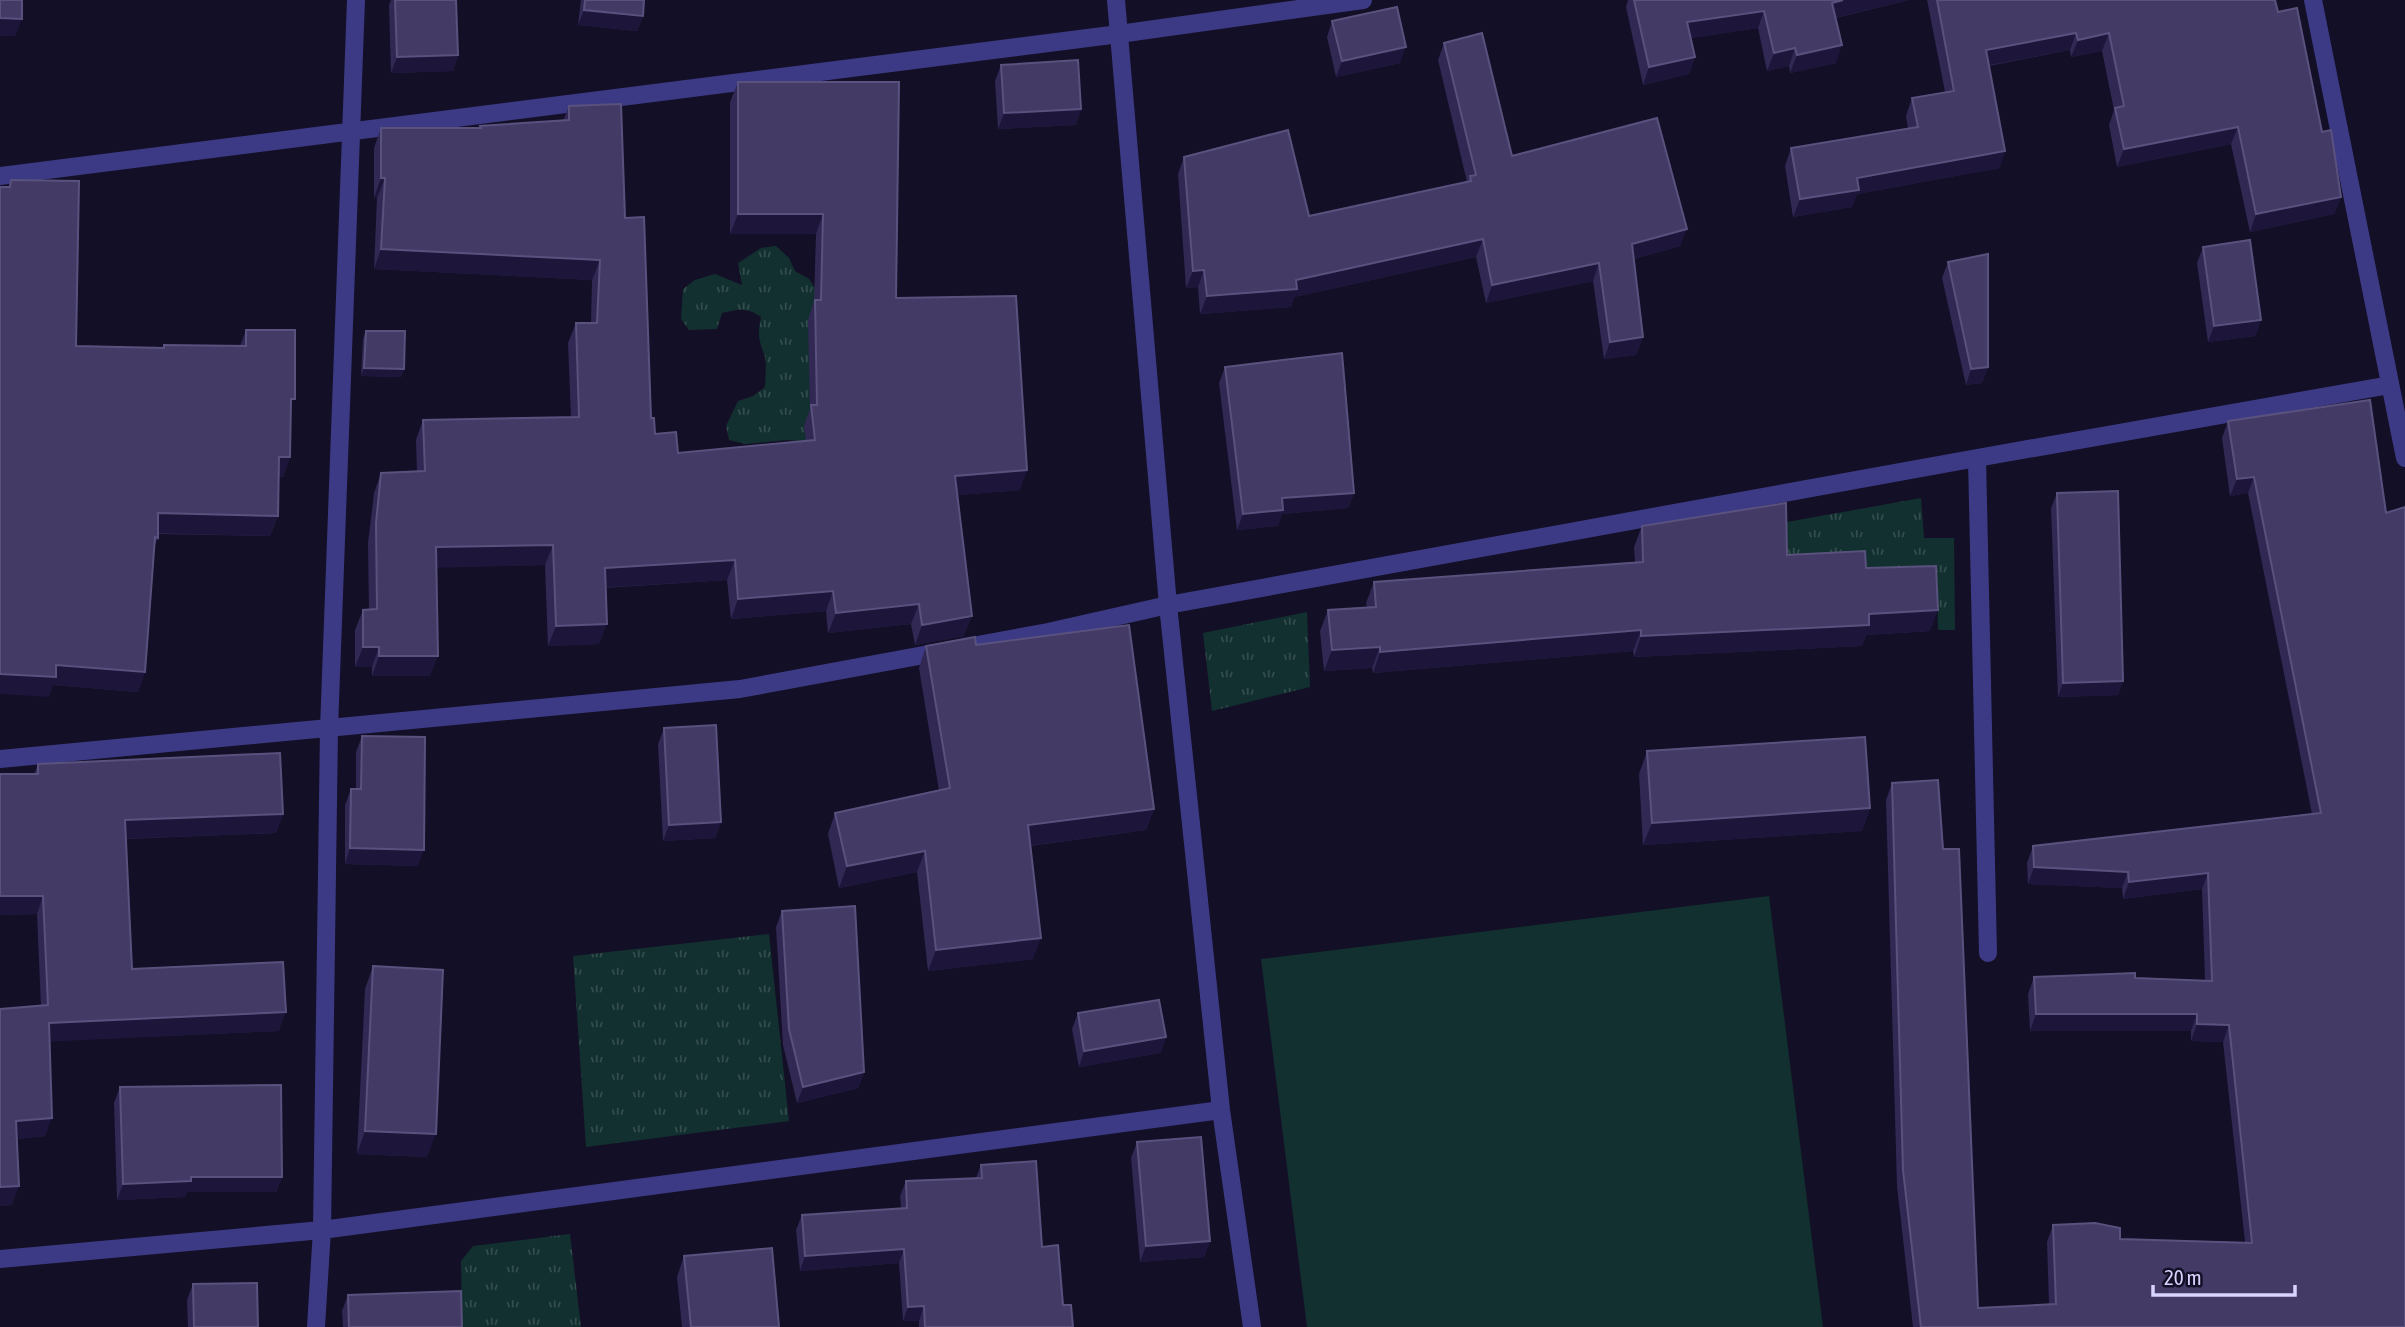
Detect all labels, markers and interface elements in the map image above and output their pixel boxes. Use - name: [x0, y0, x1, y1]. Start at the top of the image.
- scale bar: [2153, 1254, 2295, 1298]
- text: 20 m: [2164, 1265, 2202, 1289]

